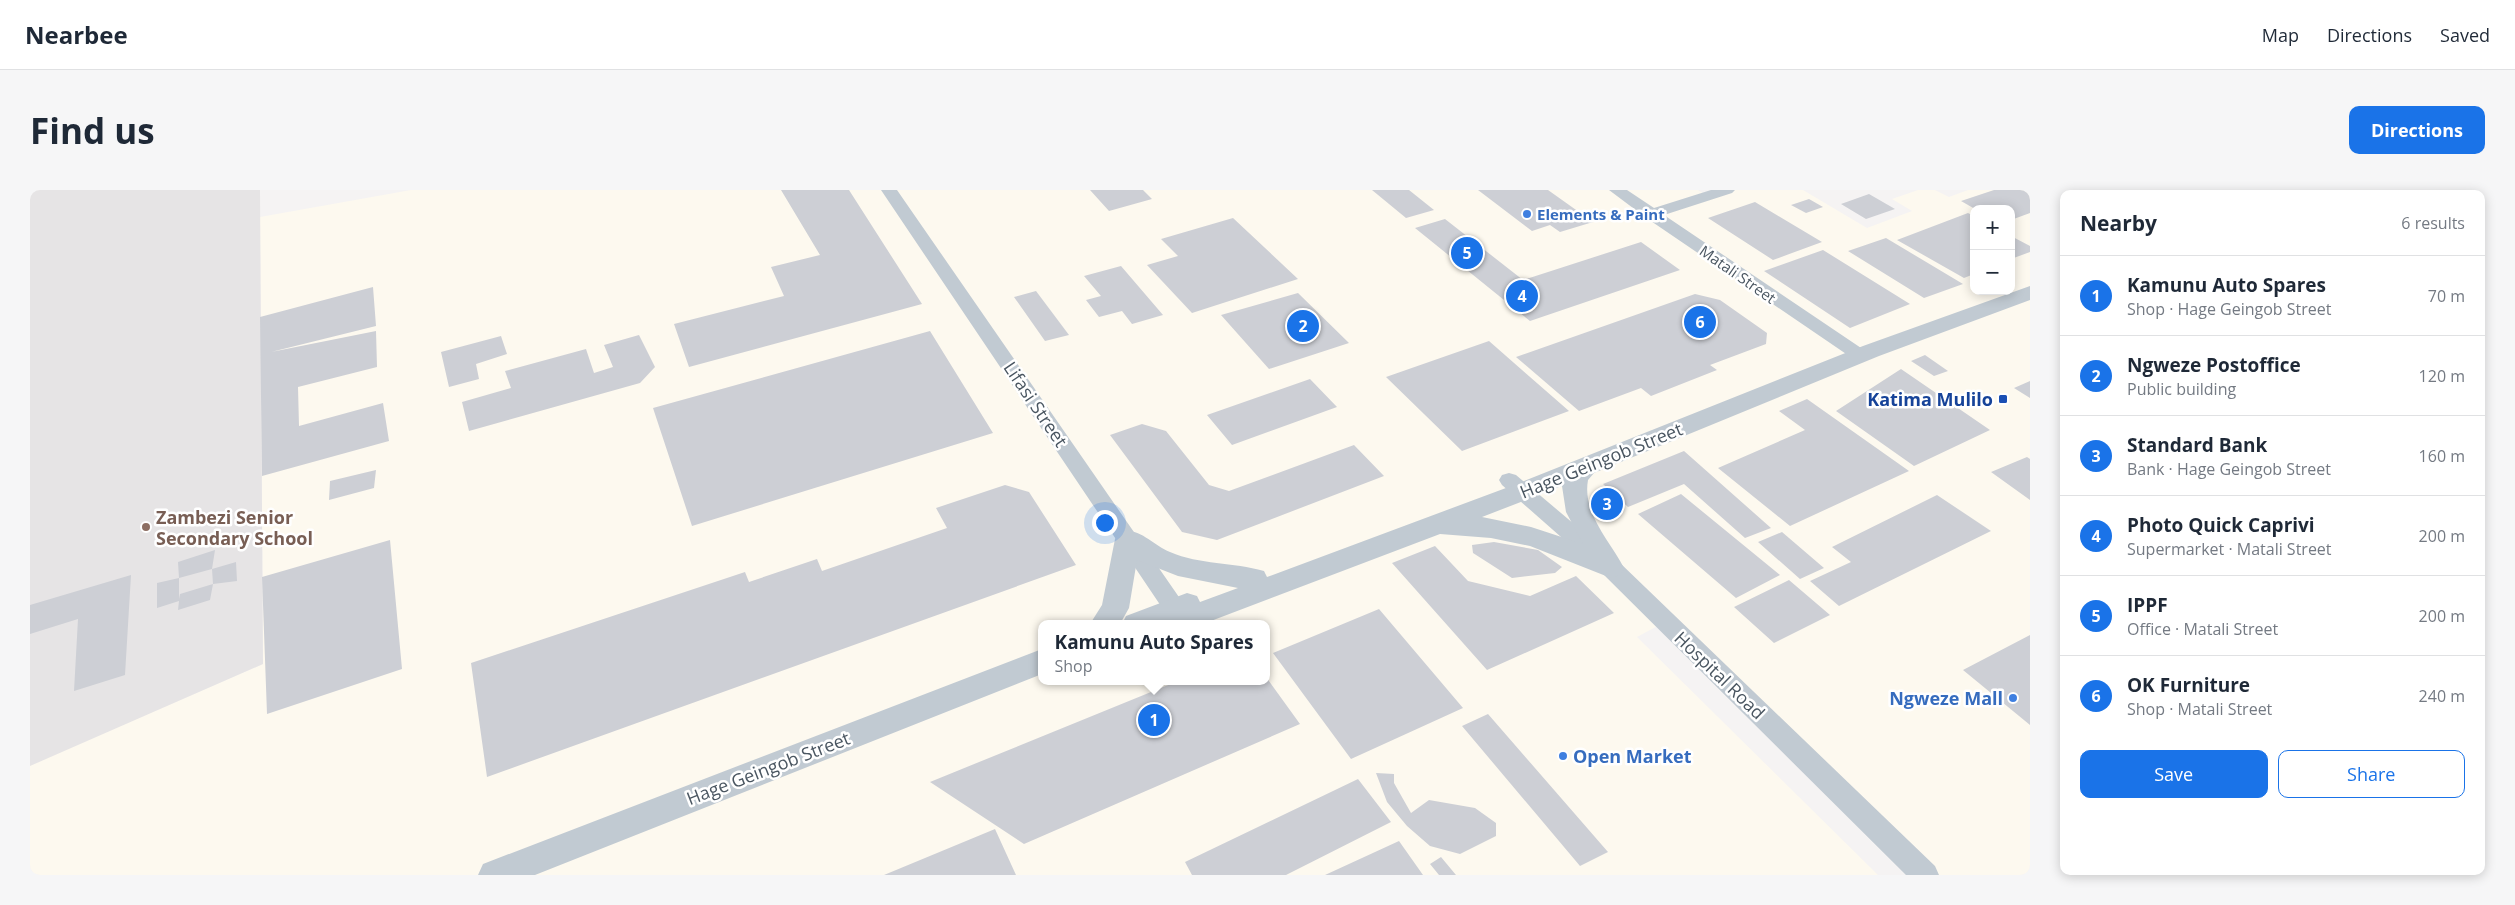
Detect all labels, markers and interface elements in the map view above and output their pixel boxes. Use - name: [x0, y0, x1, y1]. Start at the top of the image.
- text: Nearbee: [25, 18, 128, 51]
- text: Map: [2262, 23, 2299, 47]
- text: Directions: [2327, 23, 2412, 47]
- text: Saved: [2440, 23, 2490, 47]
- button: Directions: [2349, 106, 2485, 154]
- text: Find us: [30, 107, 155, 154]
- place label: Elements & Paint: [1537, 204, 1665, 224]
- map controls: [1970, 205, 2015, 295]
- button: +: [1970, 205, 2015, 250]
- marker: Elements & Paint: [1521, 208, 1533, 220]
- text: Nearby: [2080, 209, 2157, 237]
- text: 6 results: [2401, 212, 2465, 234]
- pin: 5: [1451, 234, 1483, 272]
- street label: Matali Street: [1696, 240, 1780, 308]
- button: −: [1970, 250, 2015, 295]
- text: Kamunu Auto Spares: [2127, 272, 2326, 298]
- pin: 4: [1506, 277, 1538, 315]
- text: 1: [2091, 285, 2101, 307]
- text: 70 m: [2428, 285, 2465, 307]
- text: Shop · Hage Geingob Street: [2127, 298, 2331, 320]
- pin: 6: [1684, 303, 1716, 341]
- pin: 2: [1287, 307, 1319, 345]
- text: Ngweze Postoffice: [2127, 352, 2301, 378]
- street label: Lifasi Street: [999, 357, 1073, 451]
- text: 2: [2091, 365, 2101, 387]
- text: 120 m: [2419, 365, 2465, 387]
- text: Public building: [2127, 378, 2236, 400]
- place label: Katima Mulilo: [1867, 387, 1993, 411]
- marker: Katima Mulilo: [1997, 393, 2009, 405]
- street label: Hage Geingob Street: [1516, 416, 1686, 504]
- text: Standard Bank: [2127, 432, 2267, 458]
- text: 3: [2091, 445, 2101, 467]
- text: 160 m: [2419, 445, 2465, 467]
- text: Bank · Hage Geingob Street: [2127, 458, 2331, 480]
- pin: 3: [1591, 485, 1623, 523]
- place label: Zambezi Senior Secondary School: [156, 505, 313, 550]
- your location: [1092, 510, 1118, 536]
- text: Photo Quick Caprivi: [2127, 512, 2315, 538]
- marker: Zambezi Senior Secondary School: [140, 521, 152, 533]
- text: 4: [2091, 525, 2101, 547]
- text: 200 m: [2419, 525, 2465, 547]
- text: Supermarket · Matali Street: [2127, 538, 2332, 560]
- text: IPPF: [2127, 592, 2168, 618]
- text: 5: [2091, 605, 2101, 627]
- text: 200 m: [2419, 605, 2465, 627]
- text: Office · Matali Street: [2127, 618, 2278, 640]
- popup: [1038, 620, 1270, 685]
- street label: Hospital Road: [1670, 626, 1770, 724]
- text: Kamunu Auto Spares: [1055, 629, 1253, 655]
- text: Shop: [1055, 655, 1093, 677]
- text: OK Furniture: [2127, 672, 2250, 698]
- text: 6: [2091, 685, 2101, 707]
- text: 240 m: [2419, 685, 2465, 707]
- place label: Ngweze Mall: [1889, 686, 2003, 710]
- marker: Ngweze Mall: [2007, 692, 2019, 704]
- text: Shop · Matali Street: [2127, 698, 2272, 720]
- pin: 1: [1138, 701, 1170, 739]
- street label: Hage Geingob Street: [683, 726, 853, 810]
- place label: Open Market: [1573, 744, 1692, 768]
- marker: Open Market: [1557, 750, 1569, 762]
- button: Save: [2080, 750, 2268, 798]
- button: Share: [2278, 750, 2465, 798]

